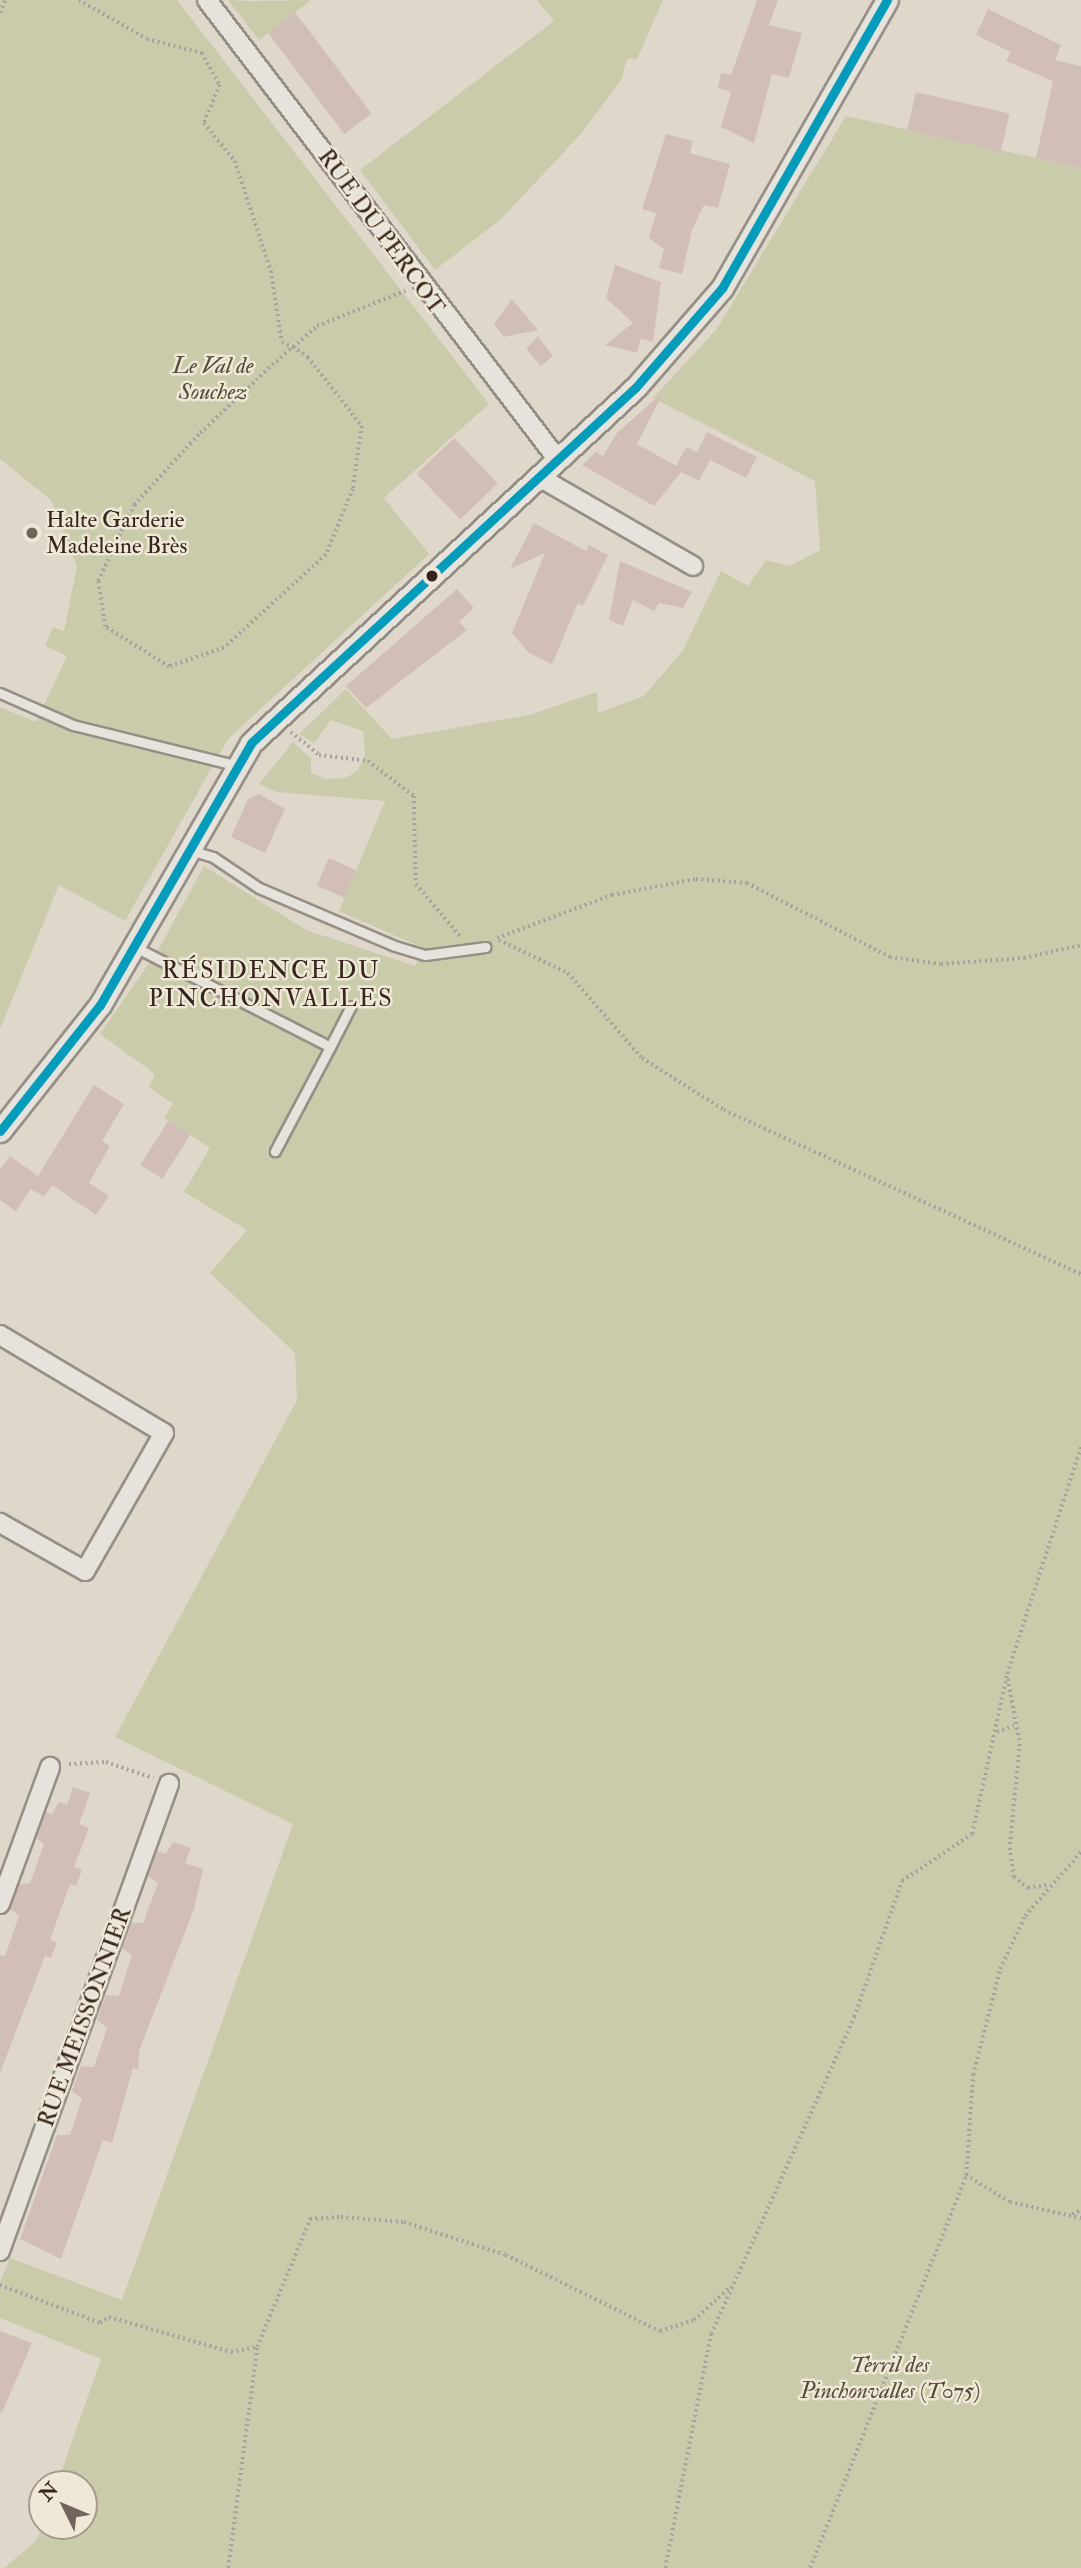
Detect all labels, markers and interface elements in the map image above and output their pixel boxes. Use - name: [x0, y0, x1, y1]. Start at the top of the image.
- street label: RUE DU PERCOT: [312, 144, 450, 320]
- park label: Le Val de Souchez: [172, 352, 254, 406]
- place label: Halte Garderie Madeleine Brès: [46, 506, 187, 560]
- marker: Halte Garderie Madeleine Brès: [24, 525, 40, 541]
- unlabelled marker: [425, 569, 439, 583]
- district label: RÉSIDENCE DU PINCHONVALLES: [150, 957, 392, 1013]
- street label: RUE MEISSONNIER: [32, 1903, 138, 2131]
- park label: Terril des Pinchonvalles (T075): [800, 2351, 980, 2405]
- north arrow: [28, 2470, 98, 2540]
- text: N: [35, 2478, 64, 2506]

